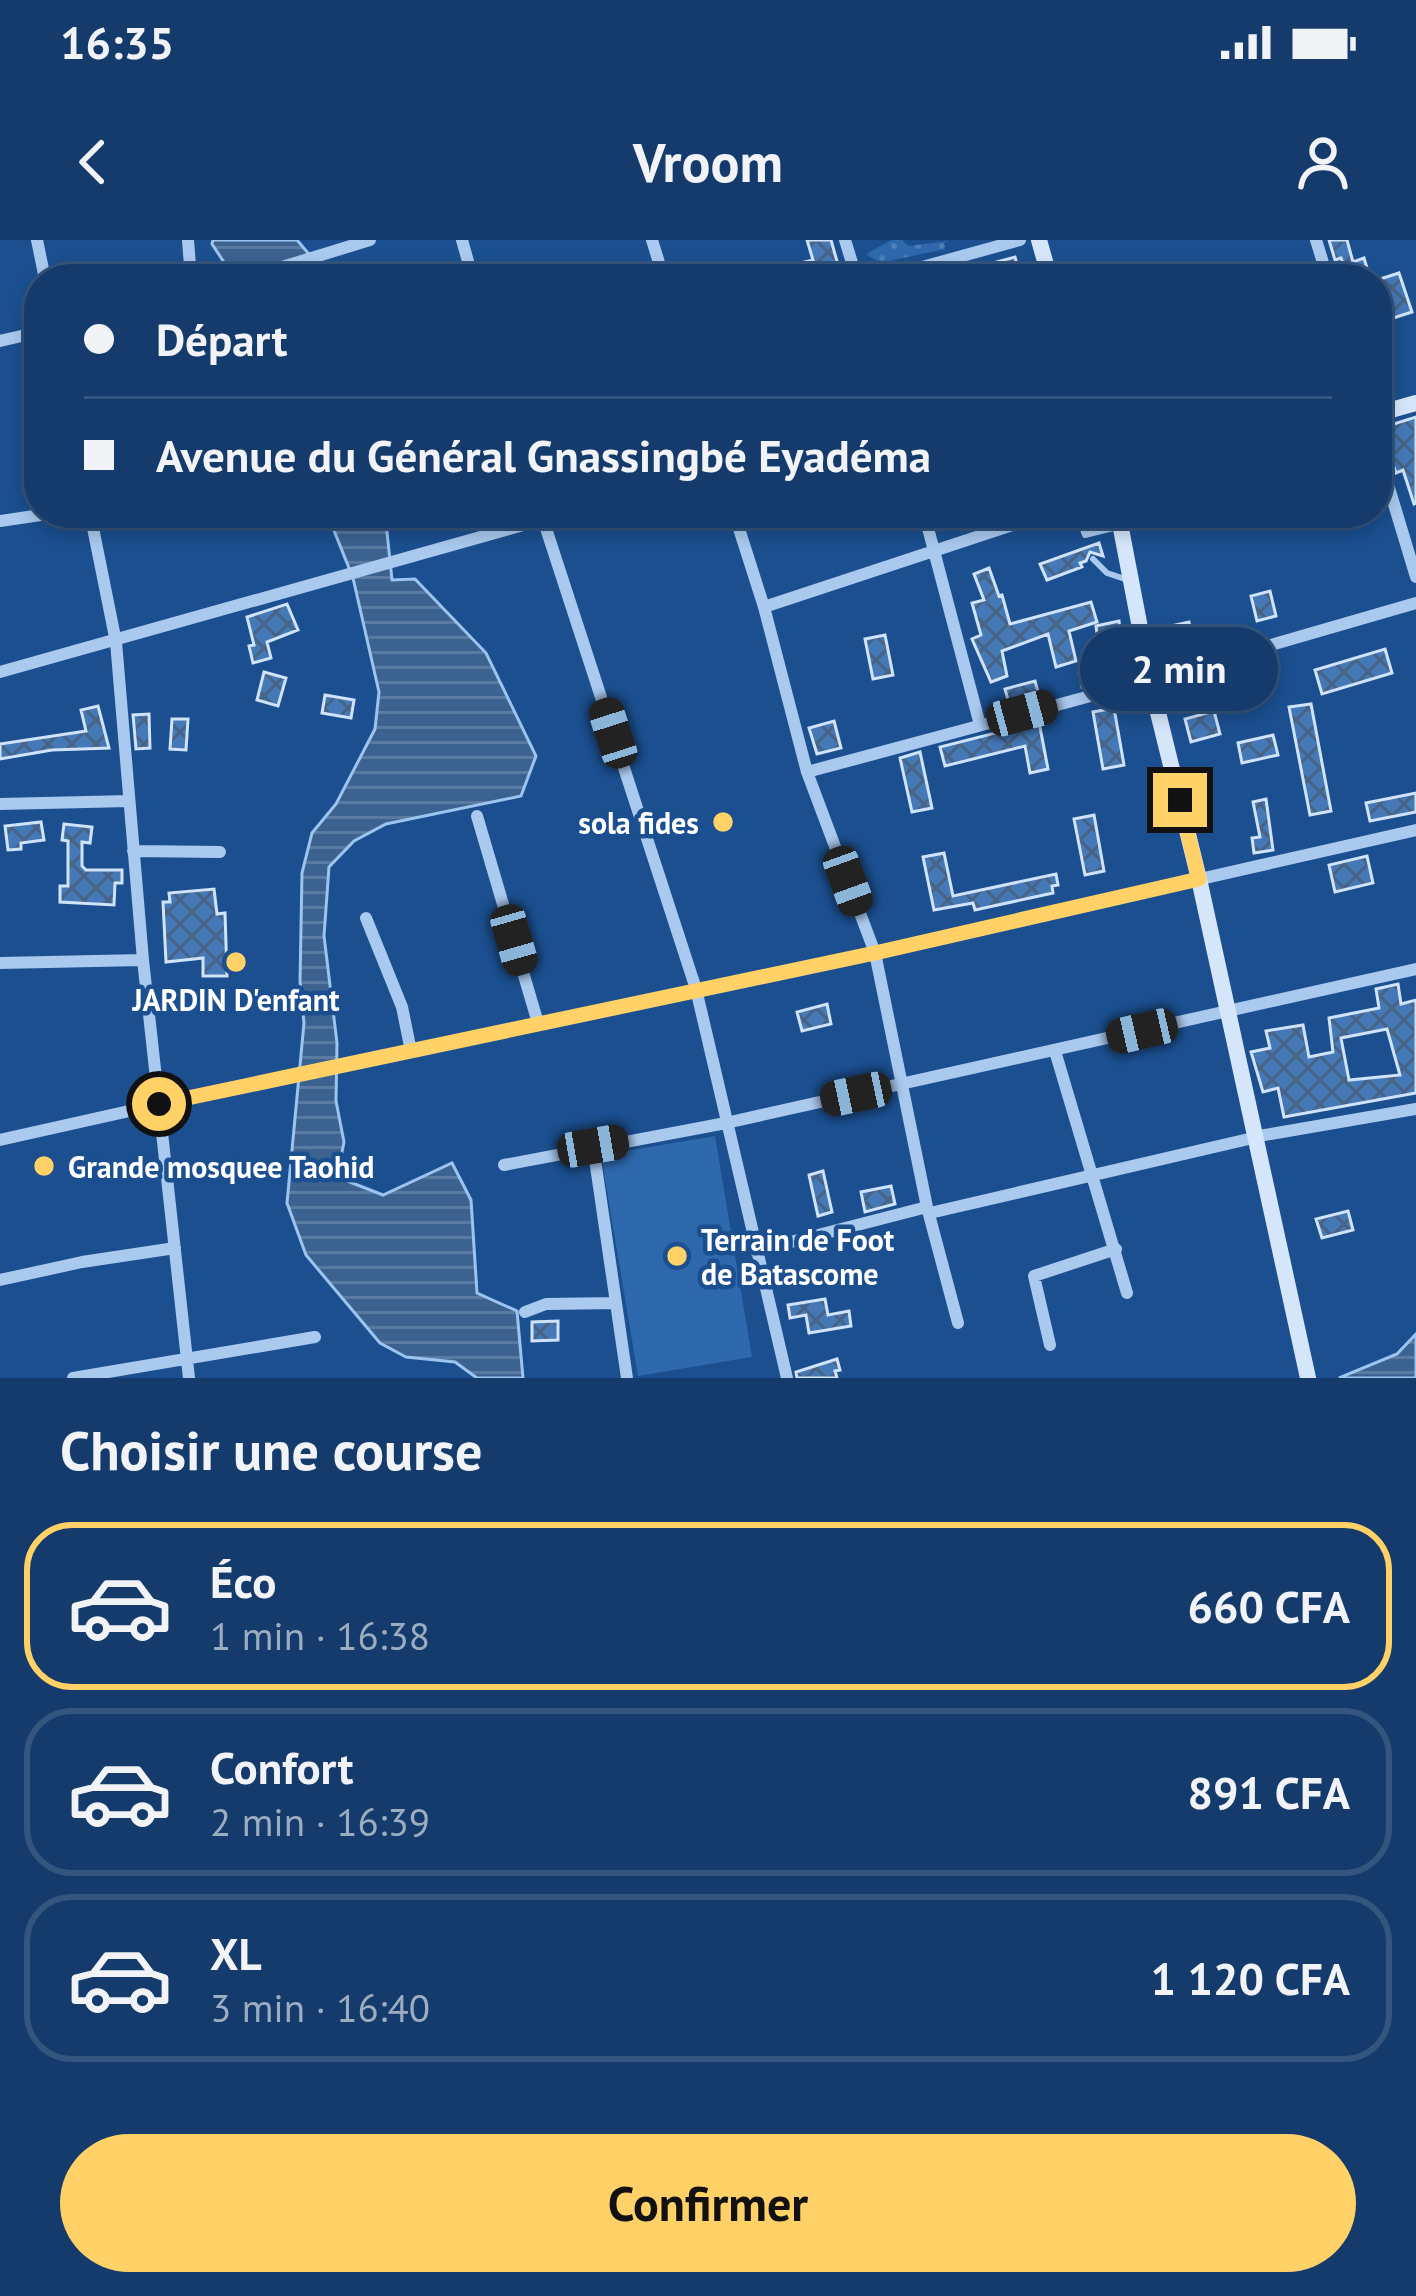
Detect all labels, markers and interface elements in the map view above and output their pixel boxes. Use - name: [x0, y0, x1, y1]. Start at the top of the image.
- text: 16:35: [60, 13, 174, 71]
- text: Vroom: [633, 127, 783, 197]
- icon: back: [60, 129, 126, 195]
- icon: person: [1290, 129, 1356, 195]
- text: Départ: [156, 310, 287, 368]
- text: Avenue du Général Gnassingbé Eyadéma: [156, 426, 931, 484]
- callout: 2 min: [1081, 626, 1279, 710]
- text: 2 min: [1131, 643, 1227, 694]
- car: [983, 686, 1061, 740]
- car: [585, 693, 641, 773]
- route end: [1153, 773, 1207, 827]
- place label: sola fides: [578, 803, 699, 842]
- marker: sola fides: [710, 809, 736, 835]
- car: [819, 841, 877, 921]
- car: [487, 900, 541, 980]
- marker: JARDIN D'enfant: [223, 949, 249, 975]
- place label: JARDIN D'enfant: [131, 980, 340, 1019]
- car: [1103, 1005, 1181, 1057]
- car: [817, 1069, 895, 1119]
- route start: [132, 1077, 186, 1131]
- car: [554, 1122, 632, 1170]
- place label: Grande mosquee Taohid: [68, 1147, 374, 1186]
- marker: Grande mosquee Taohid: [31, 1153, 57, 1179]
- place label: Terrain de Foot de Batascome: [701, 1220, 895, 1293]
- marker: Terrain de Foot de Batascome: [664, 1243, 690, 1269]
- text: Choisir une course: [60, 1415, 482, 1485]
- icon: car: [66, 1552, 174, 1660]
- text: Éco: [210, 1552, 276, 1610]
- text: 660 CFA: [1187, 1577, 1350, 1635]
- text: 1 min · 16:38: [210, 1610, 430, 1661]
- icon: car: [66, 1738, 174, 1846]
- text: Confort: [210, 1738, 353, 1796]
- text: 891 CFA: [1187, 1763, 1350, 1821]
- text: 2 min · 16:39: [210, 1796, 430, 1847]
- icon: car: [66, 1924, 174, 2032]
- text: XL: [210, 1924, 262, 1982]
- text: 1 120 CFA: [1151, 1949, 1350, 2007]
- text: 3 min · 16:40: [210, 1982, 430, 2033]
- button: Confirmer: [60, 2134, 1356, 2272]

